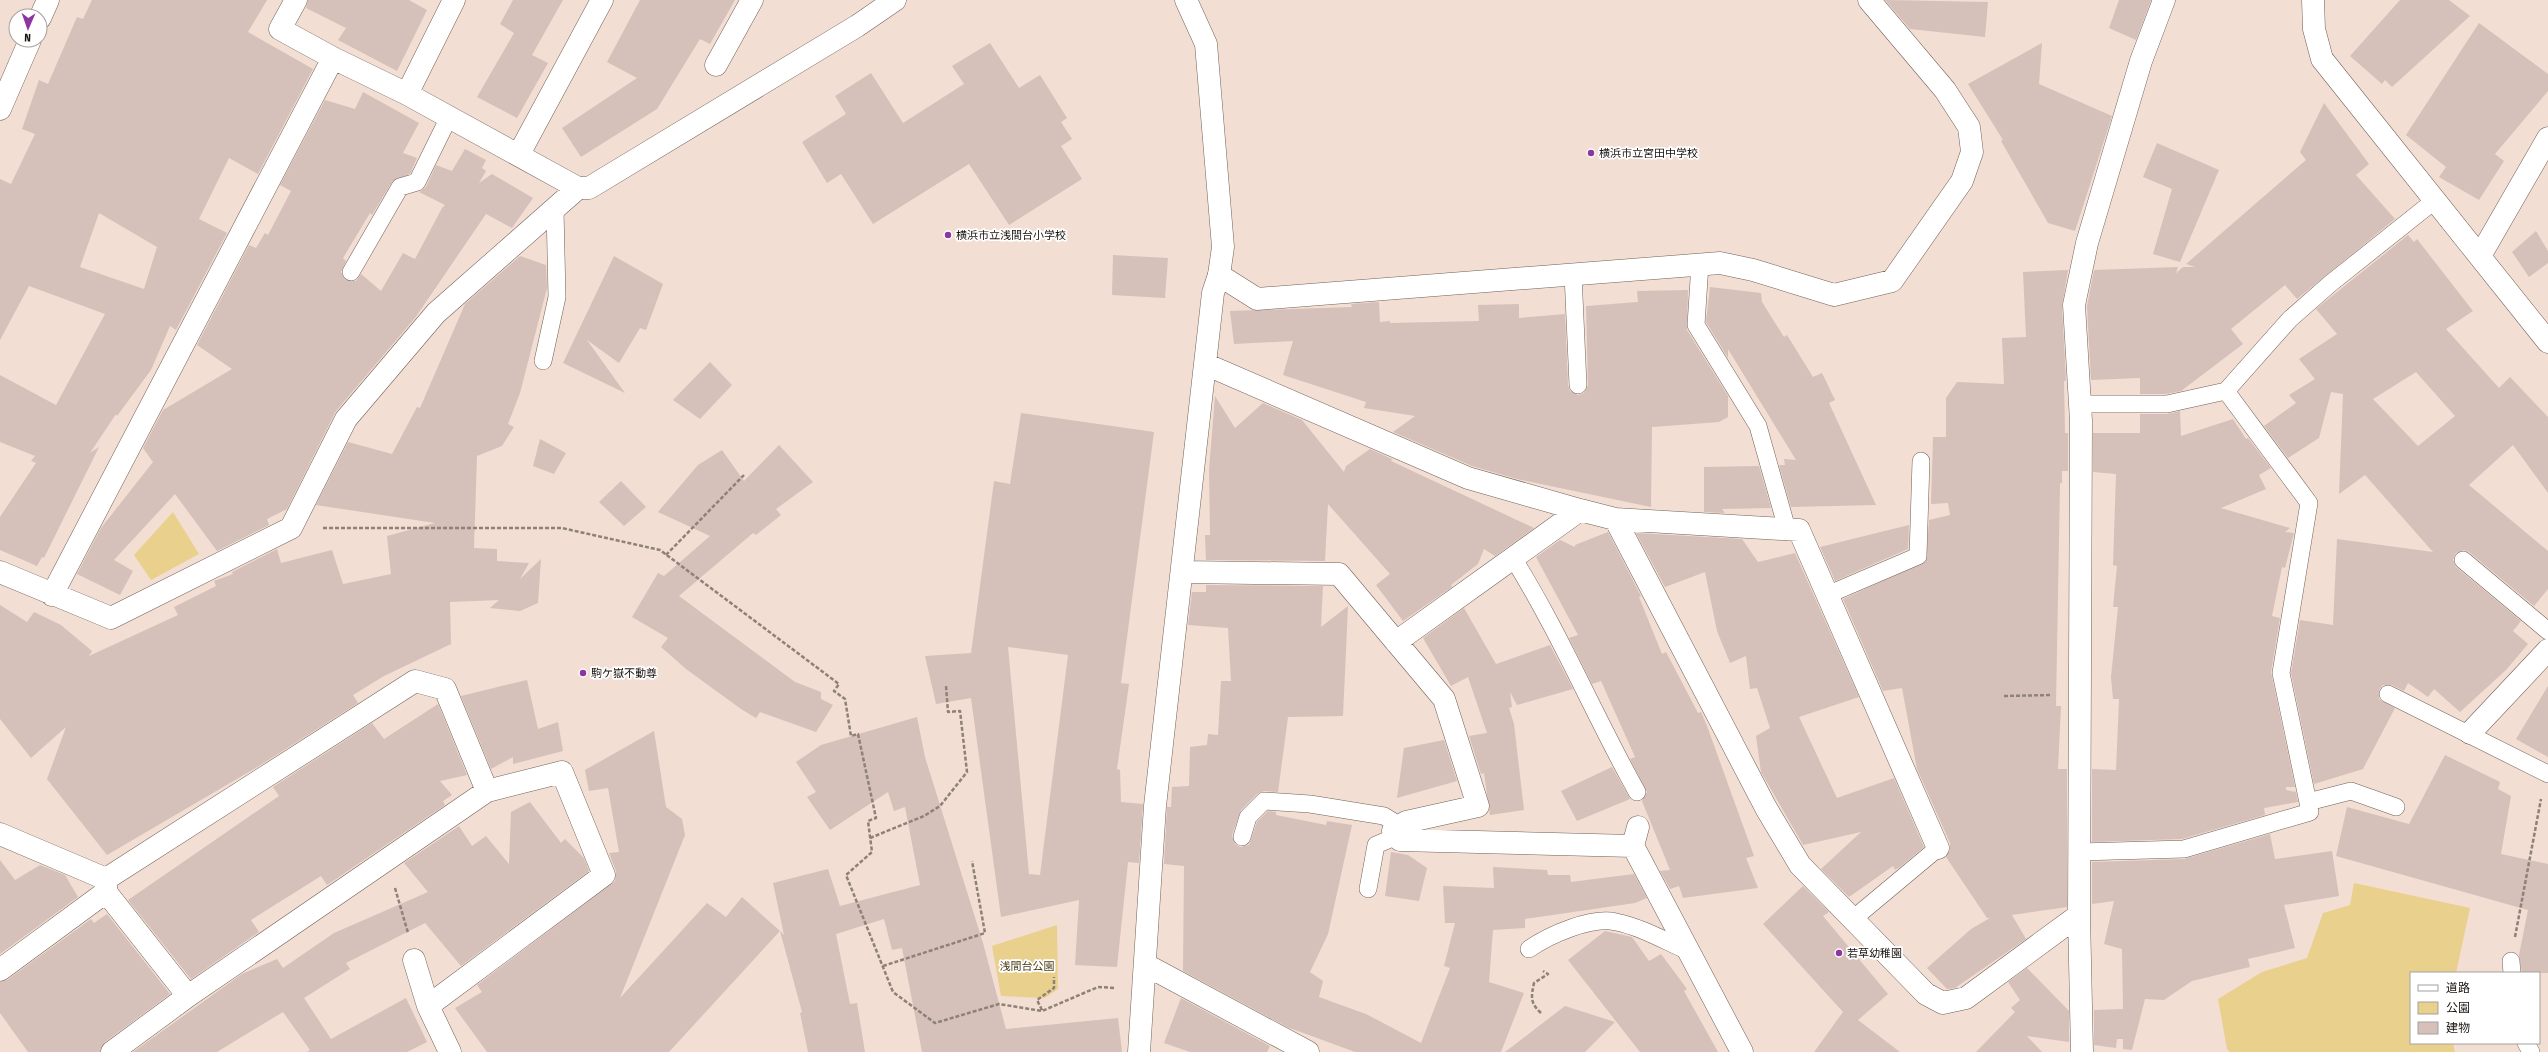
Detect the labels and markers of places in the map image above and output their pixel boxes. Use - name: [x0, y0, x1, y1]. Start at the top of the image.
- place label: 横浜市立宮田中学校: [1599, 147, 1698, 160]
- marker: 横浜市立宮田中学校: [1586, 148, 1596, 158]
- place label: 横浜市立浅間台小学校: [956, 229, 1066, 242]
- marker: 横浜市立浅間台小学校: [943, 230, 953, 240]
- place label: 駒ケ嶽不動尊: [591, 667, 657, 680]
- marker: 駒ケ嶽不動尊: [578, 668, 588, 678]
- place label: 若草幼稚園: [1847, 947, 1902, 960]
- marker: 若草幼稚園: [1834, 948, 1844, 958]

